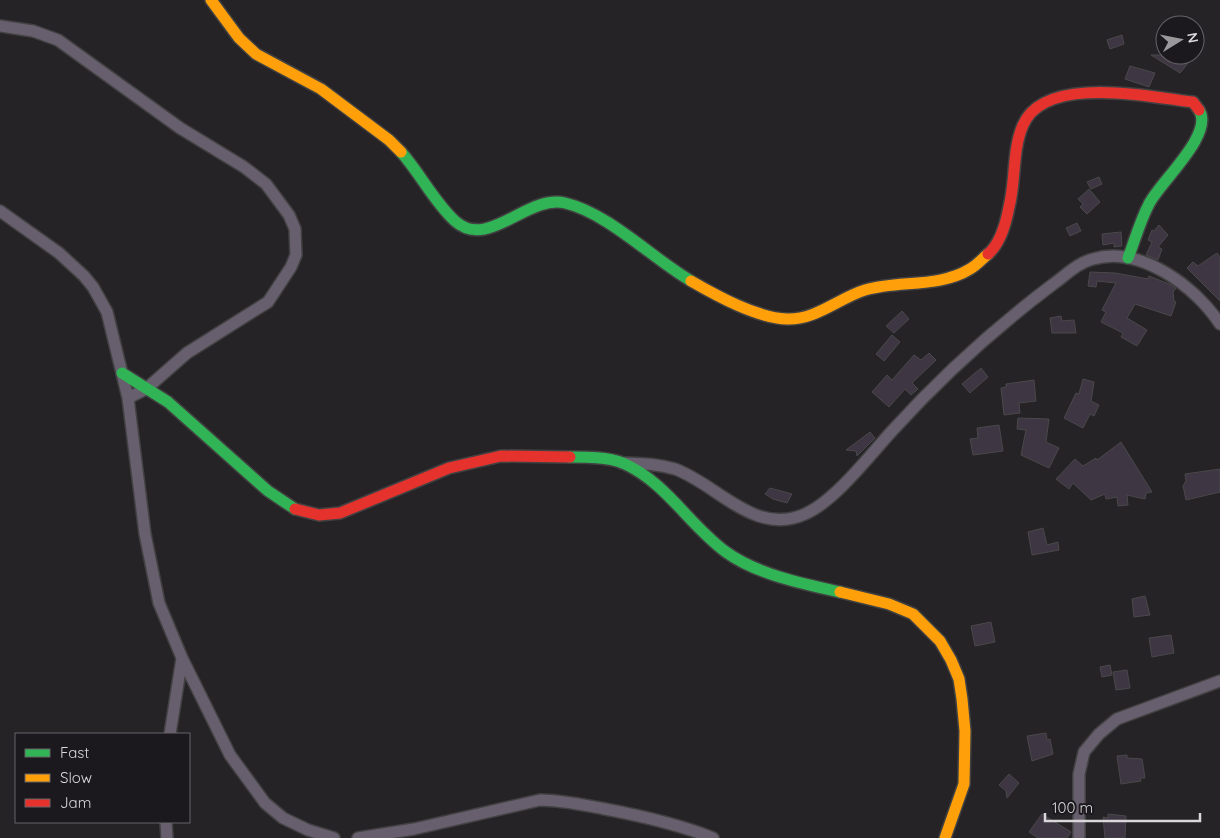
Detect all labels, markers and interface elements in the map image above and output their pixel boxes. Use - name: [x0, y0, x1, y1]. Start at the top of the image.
- north arrow: [1155, 15, 1205, 65]
- text: N: [1183, 31, 1203, 44]
- legend: [15, 733, 190, 823]
- text: Fast: [60, 743, 89, 762]
- text: Slow: [60, 768, 92, 787]
- scale bar: [1045, 790, 1200, 822]
- text: Jam: [60, 793, 91, 812]
- text: 100 m: [1052, 798, 1093, 817]

